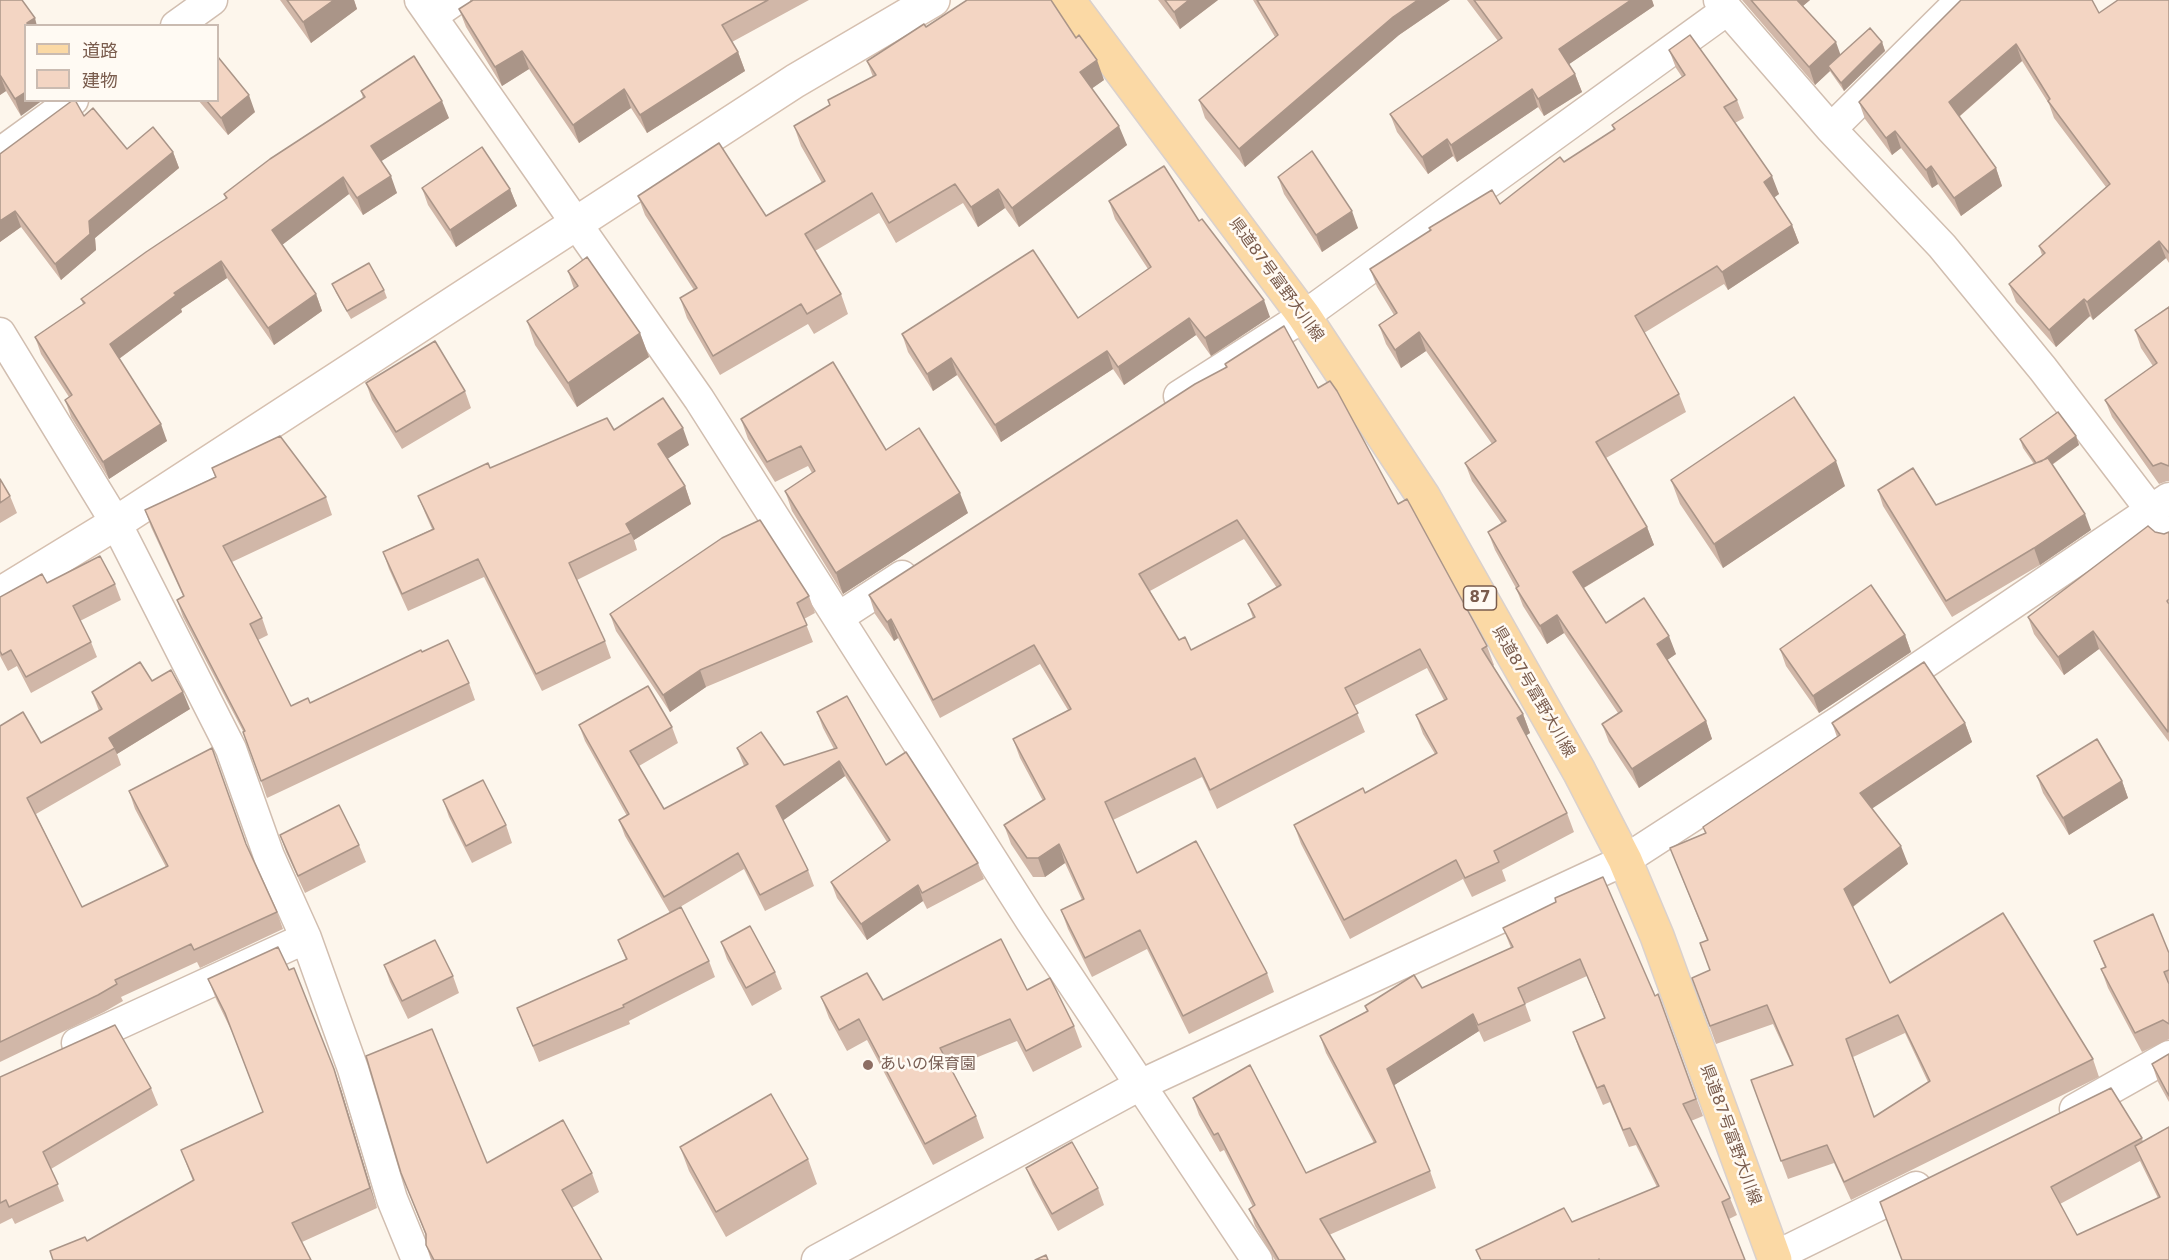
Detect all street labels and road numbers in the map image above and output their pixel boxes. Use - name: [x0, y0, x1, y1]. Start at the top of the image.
- street label: 県道87号富野大川線: [1225, 214, 1327, 346]
- road number: 87: [1464, 586, 1496, 610]
- street label: 県道87号富野大川線: [1488, 623, 1578, 761]
- street label: 県道87号富野大川線: [1696, 1062, 1764, 1208]

